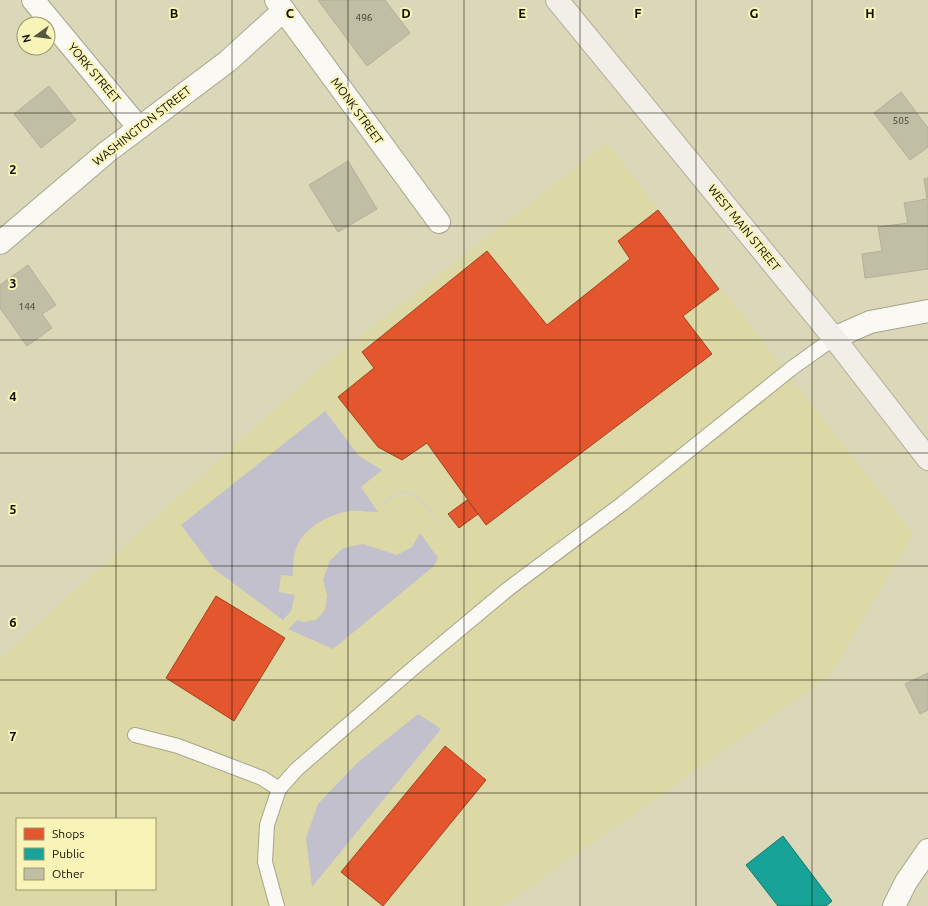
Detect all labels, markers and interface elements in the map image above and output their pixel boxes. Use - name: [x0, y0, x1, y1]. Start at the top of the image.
- text: B: [170, 6, 179, 20]
- text: C: [286, 6, 295, 20]
- text: D: [401, 6, 411, 20]
- text: E: [518, 6, 526, 20]
- text: F: [634, 6, 642, 20]
- text: G: [750, 6, 759, 20]
- text: H: [865, 6, 875, 20]
- house number: 496: [356, 12, 373, 23]
- north arrow: [16, 16, 56, 56]
- text: N: [19, 33, 33, 44]
- street label: YORK STREET: [66, 40, 123, 105]
- street label: MONK STREET: [329, 75, 386, 147]
- street label: WASHINGTON STREET: [90, 83, 194, 168]
- house number: 505: [893, 115, 909, 126]
- text: 2: [9, 162, 17, 176]
- street label: WEST MAIN STREET: [706, 182, 783, 273]
- text: 3: [9, 276, 17, 290]
- house number: 144: [19, 301, 36, 312]
- text: 4: [9, 389, 17, 403]
- text: 5: [9, 502, 17, 516]
- text: 6: [9, 615, 17, 629]
- text: 7: [9, 729, 17, 743]
- legend: [16, 818, 156, 890]
- text: Shops: [52, 827, 84, 840]
- text: Public: [52, 847, 85, 860]
- text: Other: [52, 867, 85, 880]

